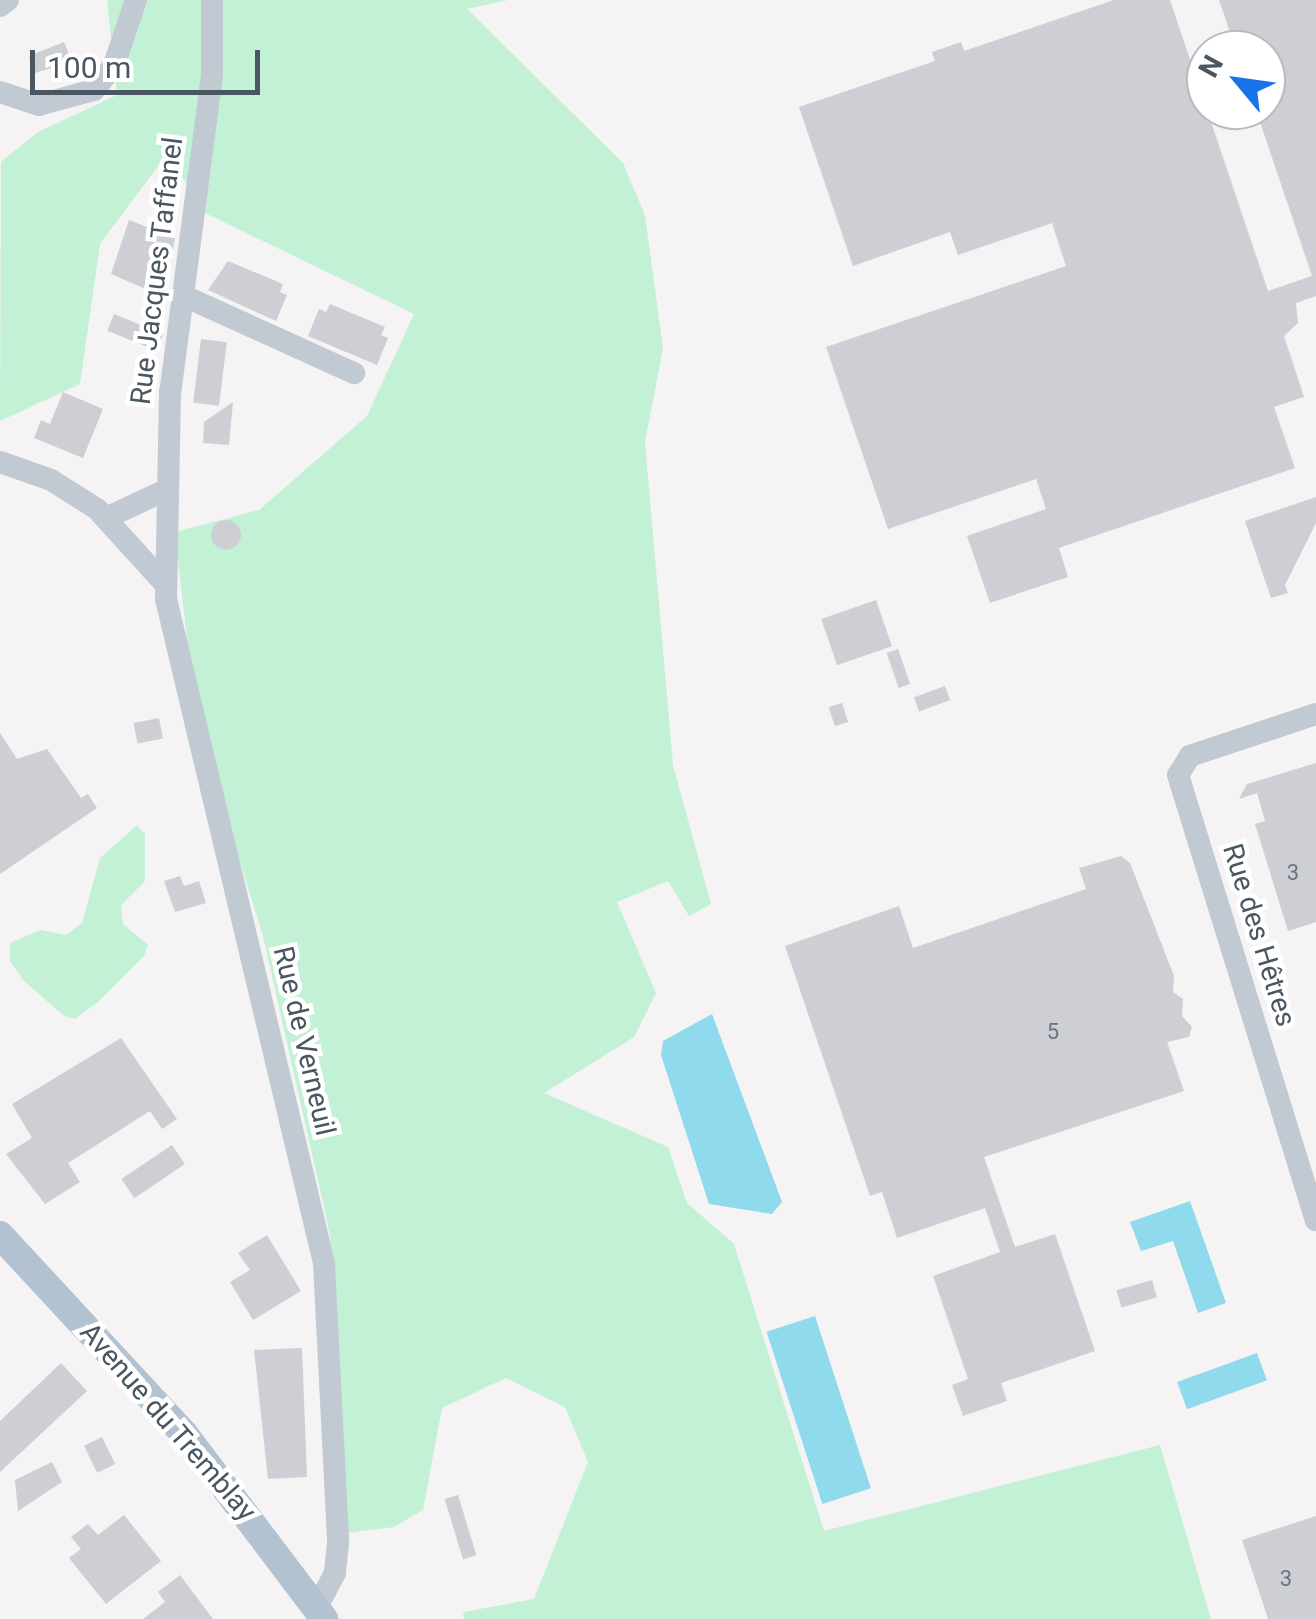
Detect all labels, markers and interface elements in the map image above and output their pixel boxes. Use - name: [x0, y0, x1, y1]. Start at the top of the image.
- scale bar: [35, 30, 265, 92]
- north arrow: [1186, 30, 1286, 130]
- text: 100 m: [47, 50, 131, 85]
- text: N: [1192, 50, 1230, 83]
- street label: Rue Jacques Taffanel: [124, 135, 190, 407]
- street label: Rue des Hêtres: [1215, 840, 1303, 1030]
- house number: 3: [1287, 860, 1299, 886]
- street label: Rue de Verneuil: [266, 943, 342, 1139]
- house number: 5: [1047, 1019, 1059, 1045]
- street label: Avenue du Tremblay: [73, 1316, 263, 1528]
- house number: 3: [1280, 1566, 1292, 1592]

